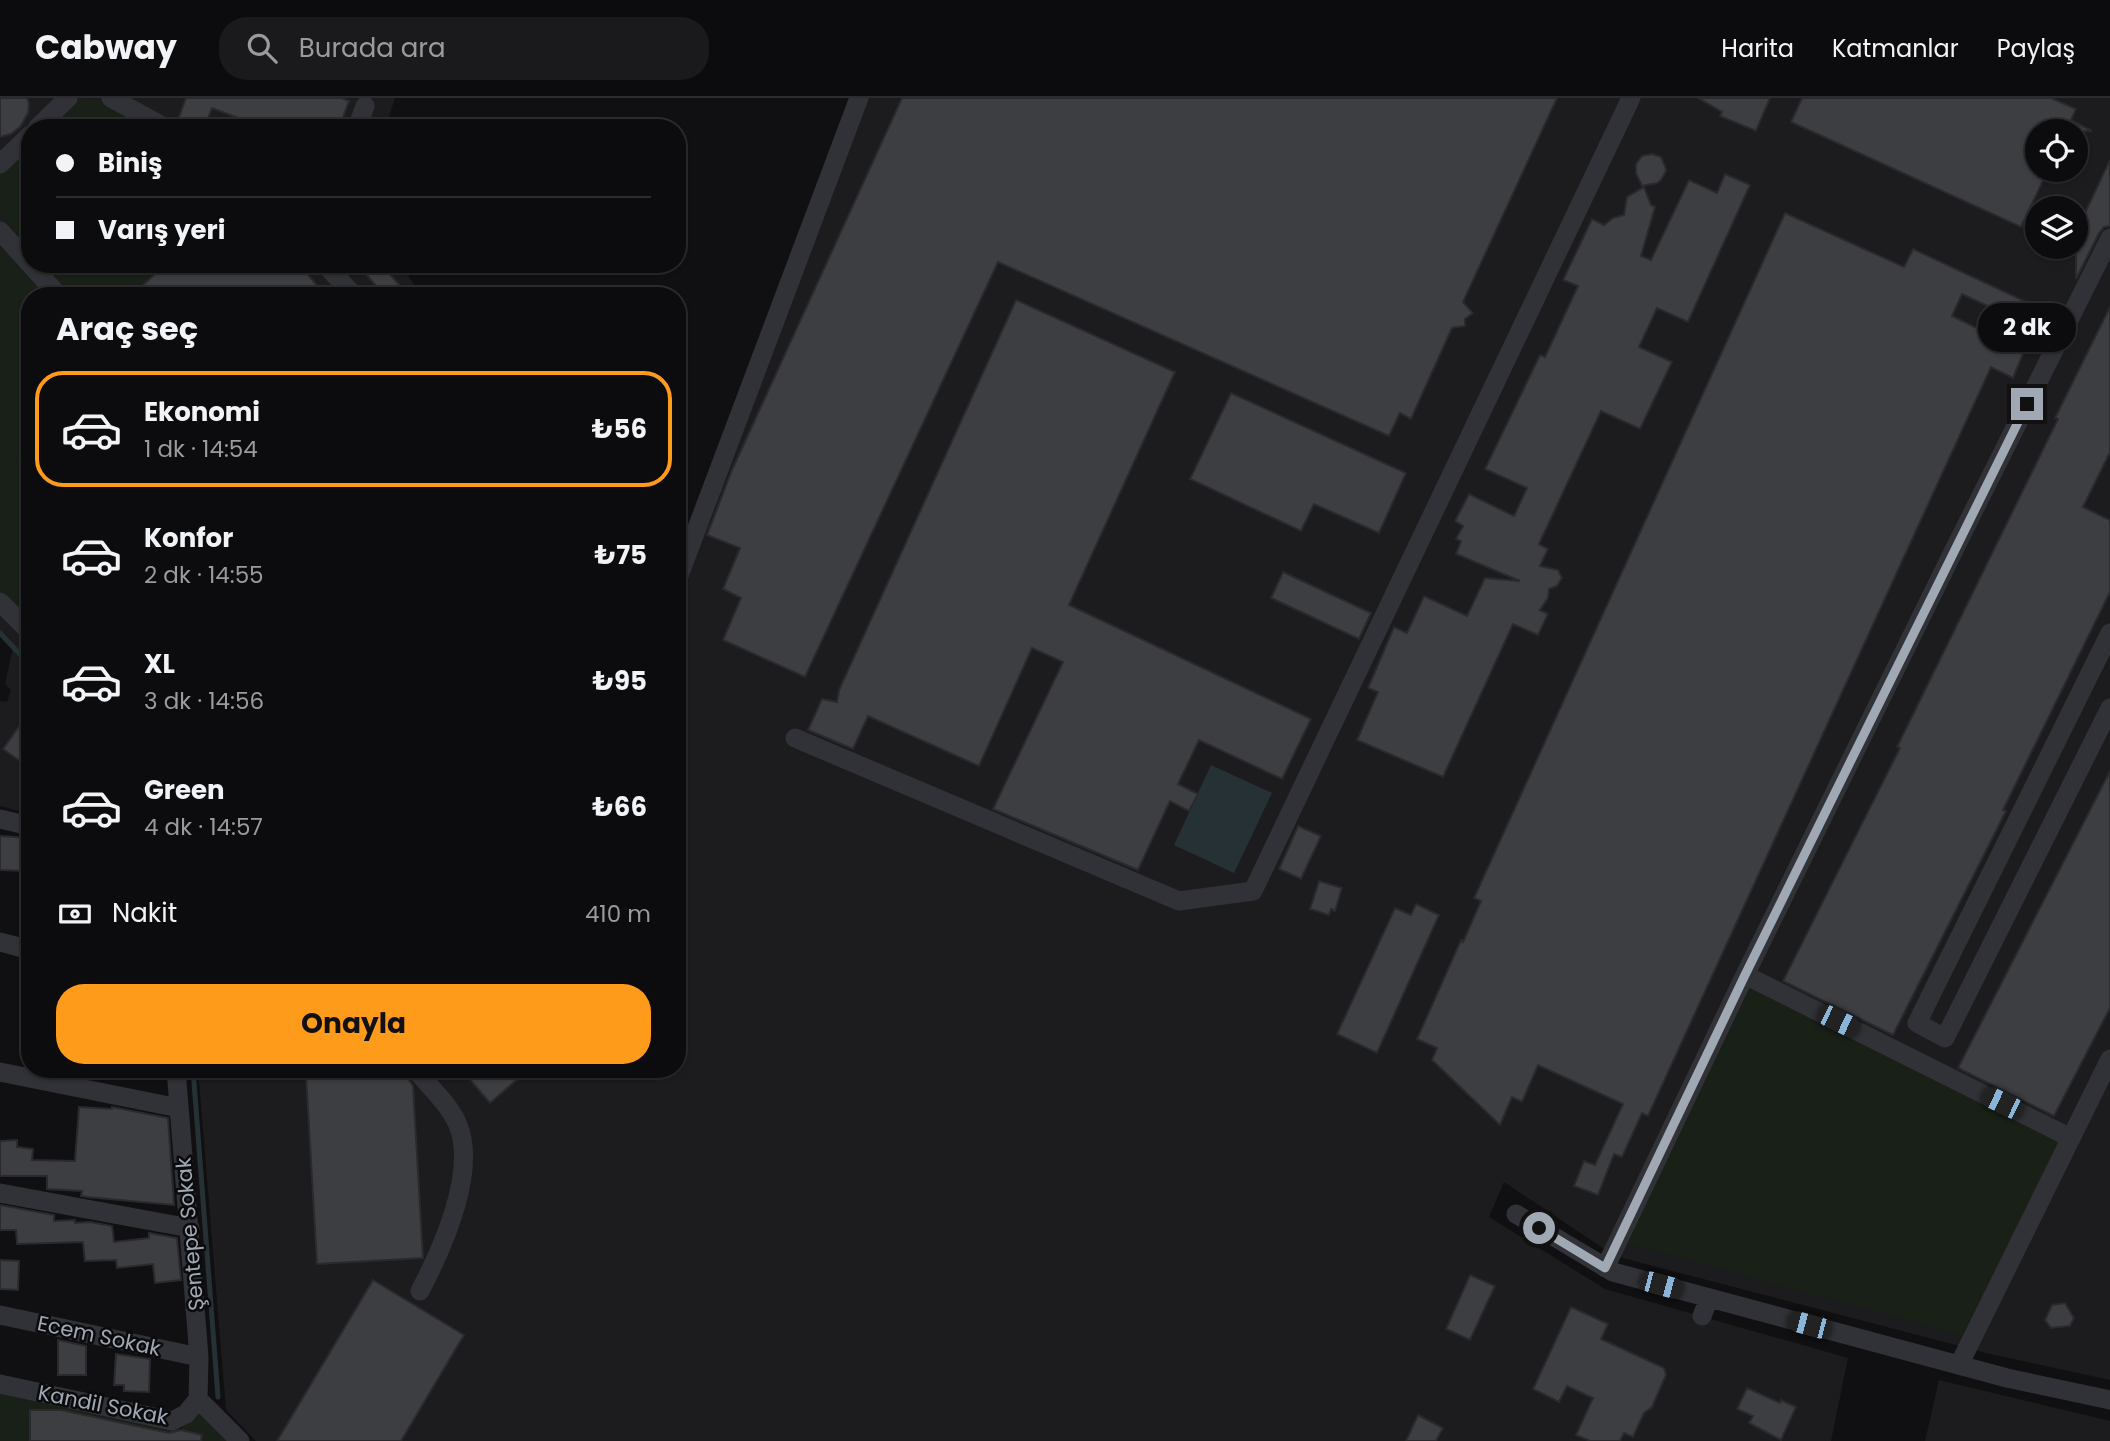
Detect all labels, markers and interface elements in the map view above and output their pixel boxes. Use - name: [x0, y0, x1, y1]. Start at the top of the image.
- search box: [219, 17, 709, 80]
- text: Cabway: [35, 24, 177, 71]
- icon: search: [243, 29, 281, 67]
- text: Burada ara: [299, 30, 446, 66]
- text: Harita: [1721, 32, 1794, 65]
- text: Katmanlar: [1832, 32, 1959, 65]
- text: Paylaş: [1997, 32, 2075, 65]
- map controls: [2025, 119, 2088, 259]
- button: locate: [2025, 119, 2088, 182]
- text: Biniş: [98, 145, 163, 181]
- button: layers: [2025, 196, 2088, 259]
- text: Varış yeri: [98, 212, 225, 248]
- callout: 2 dk: [1978, 302, 2076, 352]
- text: Araç seç: [56, 306, 198, 351]
- text: 2 dk: [2003, 311, 2051, 343]
- route end: [2011, 388, 2043, 420]
- text: Ekonomi: [144, 394, 260, 430]
- icon: car: [60, 398, 123, 461]
- text: ₺56: [592, 411, 647, 447]
- text: 1 dk · 14:54: [144, 433, 258, 465]
- text: Konfor: [144, 520, 233, 556]
- icon: car: [60, 524, 123, 587]
- text: ₺75: [595, 537, 647, 573]
- text: 2 dk · 14:55: [144, 559, 264, 591]
- text: XL: [144, 646, 175, 682]
- icon: car: [60, 650, 123, 713]
- text: ₺95: [592, 663, 647, 699]
- text: 3 dk · 14:56: [144, 685, 264, 717]
- text: Green: [144, 772, 225, 808]
- icon: car: [60, 776, 123, 839]
- text: ₺66: [592, 789, 647, 825]
- text: 4 dk · 14:57: [144, 811, 263, 843]
- icon: cash: [56, 895, 94, 933]
- text: Nakit: [112, 895, 177, 931]
- text: 410 m: [585, 898, 651, 930]
- button: Onayla: [56, 984, 651, 1064]
- car: [1815, 1002, 1862, 1040]
- car: [1979, 1084, 2026, 1122]
- street label: Şentepe Sokak: [168, 1156, 211, 1312]
- route start: [1523, 1212, 1555, 1244]
- car: [1638, 1269, 1685, 1301]
- street label: Ecem Sokak: [35, 1308, 164, 1363]
- car: [1786, 1309, 1833, 1341]
- street label: Kandil Sokak: [36, 1378, 171, 1431]

